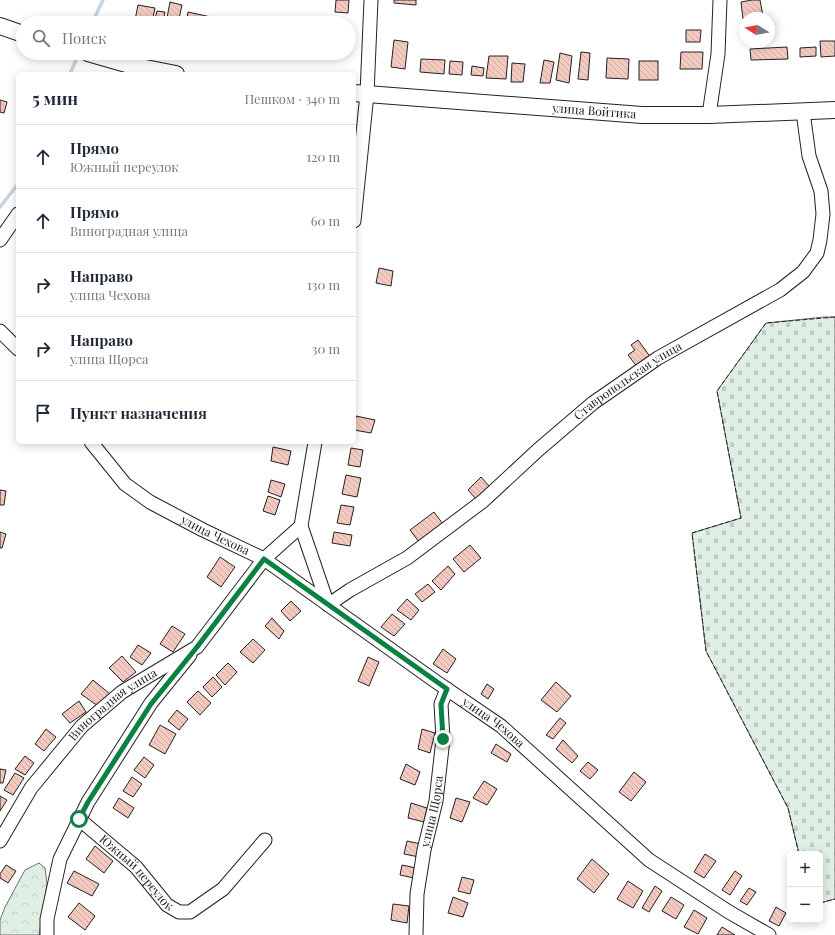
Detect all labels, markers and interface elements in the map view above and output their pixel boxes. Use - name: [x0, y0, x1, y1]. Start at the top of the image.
- north arrow: [739, 12, 775, 48]
- search box: [16, 16, 356, 60]
- icon: search: [30, 27, 52, 49]
- text: Поиск: [62, 28, 107, 48]
- text: 5 мин: [32, 87, 78, 109]
- text: Пешком · 340 m: [244, 90, 340, 107]
- street label: улица Войтика: [551, 99, 637, 122]
- text: Прямо: [70, 138, 119, 158]
- icon: ahead: [32, 146, 54, 168]
- text: 120 m: [306, 148, 340, 165]
- text: Южный переулок: [70, 158, 179, 175]
- text: Прямо: [70, 202, 119, 222]
- icon: ahead: [32, 210, 54, 232]
- text: 60 m: [311, 212, 340, 229]
- text: Виноградная улица: [70, 222, 188, 239]
- text: Направо: [70, 266, 133, 286]
- icon: right: [32, 274, 54, 296]
- text: 130 m: [307, 276, 340, 293]
- text: улица Чехова: [70, 286, 150, 303]
- text: Направо: [70, 330, 133, 350]
- street label: Ставропольская улица: [570, 337, 684, 423]
- icon: right: [32, 338, 54, 360]
- text: 30 m: [312, 340, 340, 357]
- text: улица Щорса: [70, 350, 149, 367]
- icon: arrive: [32, 402, 54, 424]
- text: Пункт назначения: [70, 403, 207, 423]
- street label: улица Чехова: [178, 510, 252, 558]
- street label: Виноградная улица: [64, 664, 159, 744]
- street label: улица Чехова: [459, 692, 528, 751]
- route end: [434, 730, 452, 748]
- street label: улица Щорса: [416, 775, 446, 850]
- route start: [70, 810, 88, 828]
- street label: Южный переулок: [96, 831, 177, 914]
- map controls: [787, 851, 823, 923]
- button: +: [787, 851, 823, 887]
- button: −: [787, 887, 823, 923]

